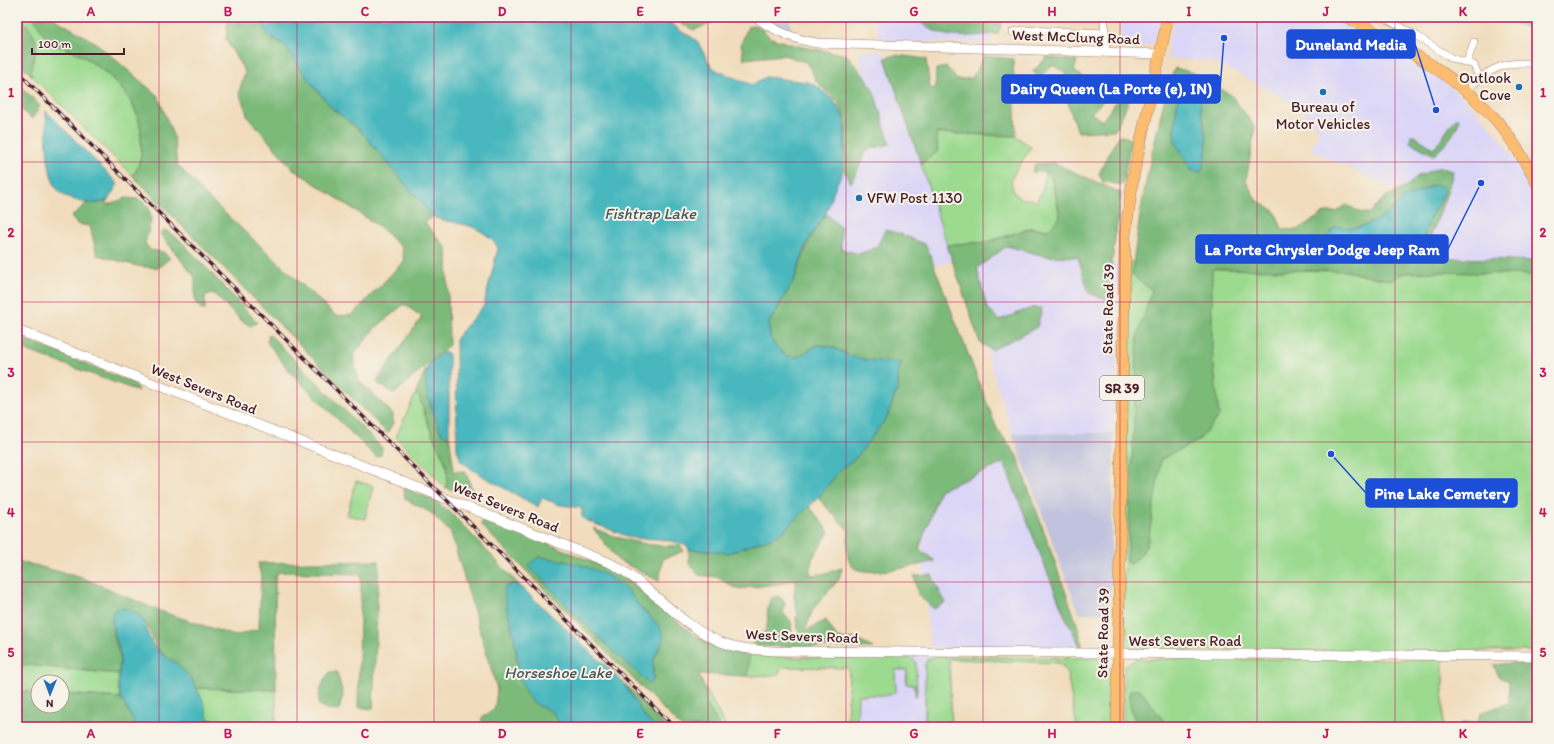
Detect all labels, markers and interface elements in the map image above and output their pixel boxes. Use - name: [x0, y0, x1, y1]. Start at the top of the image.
- text: A: [86, 4, 96, 19]
- text: B: [224, 4, 233, 19]
- text: C: [361, 4, 370, 19]
- text: D: [498, 4, 507, 19]
- text: E: [636, 4, 644, 19]
- text: F: [774, 4, 781, 19]
- text: G: [910, 4, 919, 19]
- text: H: [1048, 4, 1057, 19]
- text: I: [1187, 4, 1192, 19]
- text: J: [1322, 4, 1330, 19]
- text: K: [1459, 4, 1468, 19]
- street label: West McClung Road: [1012, 26, 1141, 48]
- scale bar: [32, 30, 124, 56]
- callout: Duneland Media: [1287, 30, 1415, 58]
- text: Duneland Media: [1295, 35, 1407, 54]
- text: 100 m: [38, 37, 71, 51]
- place label: Outlook Cove: [1459, 69, 1511, 104]
- callout: Dairy Queen (La Porte (e), IN): [1002, 75, 1220, 103]
- text: Dairy Queen (La Porte (e), IN): [1010, 79, 1212, 99]
- marker: Outlook Cove: [1514, 82, 1524, 92]
- text: 1: [8, 85, 14, 100]
- text: 1: [1540, 85, 1546, 100]
- marker: Bureau of Motor Vehicles: [1318, 87, 1328, 97]
- place label: Bureau of Motor Vehicles: [1276, 98, 1371, 133]
- place label: VFW Post 1130: [867, 189, 963, 207]
- marker: VFW Post 1130: [854, 193, 864, 203]
- water label: Fishtrap Lake: [604, 204, 697, 223]
- text: 2: [8, 225, 15, 240]
- text: 2: [1540, 225, 1547, 240]
- callout: La Porte Chrysler Dodge Jeep Ram: [1196, 235, 1448, 263]
- text: La Porte Chrysler Dodge Jeep Ram: [1204, 240, 1440, 260]
- street label: State Road 39: [1098, 264, 1118, 354]
- street label: West Severs Road: [148, 359, 260, 419]
- text: 3: [7, 365, 15, 380]
- text: 3: [1539, 365, 1547, 380]
- road number: SR 39: [1100, 376, 1144, 400]
- street label: West Severs Road: [450, 477, 562, 537]
- callout: Pine Lake Cemetery: [1366, 479, 1517, 507]
- text: Pine Lake Cemetery: [1374, 484, 1510, 504]
- text: 4: [7, 505, 15, 520]
- text: 4: [1539, 505, 1547, 520]
- street label: State Road 39: [1093, 588, 1113, 678]
- street label: West Severs Road: [745, 625, 859, 647]
- street label: West Severs Road: [1128, 632, 1242, 650]
- text: 5: [8, 645, 15, 660]
- text: 5: [1540, 645, 1547, 660]
- water label: Horseshoe Lake: [504, 663, 613, 682]
- north arrow: [30, 674, 70, 714]
- text: N: [46, 697, 54, 710]
- text: A: [86, 726, 96, 741]
- text: B: [224, 726, 233, 741]
- text: C: [361, 726, 370, 741]
- text: D: [498, 726, 507, 741]
- text: E: [636, 726, 644, 741]
- text: F: [774, 726, 781, 741]
- text: G: [910, 726, 919, 741]
- text: H: [1048, 726, 1057, 741]
- text: I: [1187, 726, 1192, 741]
- text: J: [1322, 726, 1330, 741]
- text: K: [1459, 726, 1468, 741]

